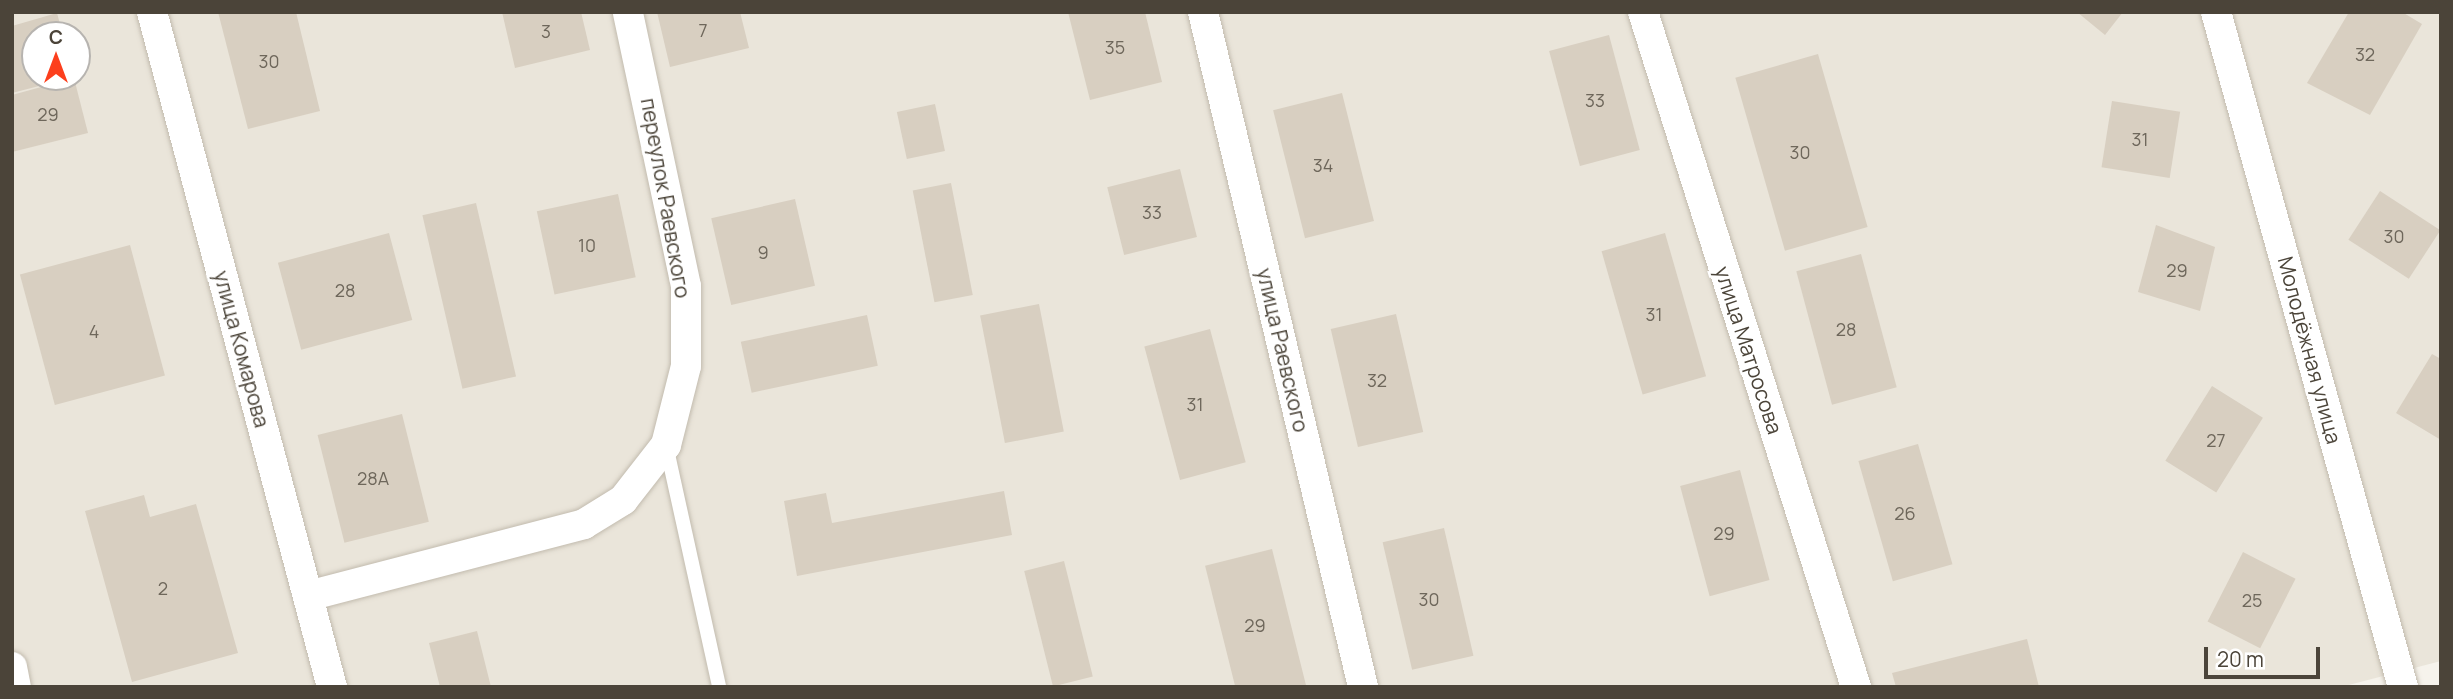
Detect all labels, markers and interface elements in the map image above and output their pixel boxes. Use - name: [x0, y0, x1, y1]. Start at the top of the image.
- house number: 7: [698, 19, 708, 41]
- house number: 3: [541, 20, 551, 42]
- north arrow: [21, 21, 91, 91]
- text: С: [49, 24, 63, 50]
- house number: 35: [1105, 36, 1125, 58]
- house number: 32: [2355, 43, 2375, 65]
- house number: 30: [259, 50, 279, 72]
- house number: 33: [1585, 89, 1605, 111]
- street label: переулок Раевского: [636, 96, 696, 300]
- house number: 29: [37, 103, 59, 125]
- house number: 31: [2132, 128, 2148, 150]
- house number: 30: [1790, 141, 1810, 163]
- house number: 34: [1313, 154, 1333, 176]
- house number: 33: [1142, 201, 1162, 223]
- house number: 30: [2384, 225, 2404, 247]
- house number: 10: [578, 234, 596, 256]
- house number: 9: [757, 241, 769, 263]
- street label: Молодёжная улица: [2273, 254, 2347, 446]
- house number: 29: [2166, 259, 2188, 281]
- street label: улица Матросова: [1710, 263, 1788, 437]
- street label: улица Раевского: [1252, 266, 1314, 434]
- street label: улица Комарова: [209, 268, 275, 430]
- house number: 28: [335, 279, 355, 301]
- house number: 31: [1646, 303, 1662, 325]
- house number: 28: [1836, 318, 1856, 340]
- house number: 4: [89, 320, 99, 342]
- house number: 32: [1367, 369, 1387, 391]
- house number: 31: [1187, 393, 1203, 415]
- house number: 27: [2206, 429, 2226, 451]
- house number: 28А: [357, 467, 389, 489]
- house number: 26: [1894, 502, 1916, 524]
- house number: 29: [1713, 522, 1735, 544]
- house number: 2: [158, 577, 168, 599]
- house number: 30: [1419, 588, 1439, 610]
- house number: 25: [2242, 589, 2262, 611]
- house number: 29: [1244, 614, 1266, 636]
- scale bar: [2208, 632, 2324, 676]
- text: 20 m: [2217, 645, 2264, 673]

